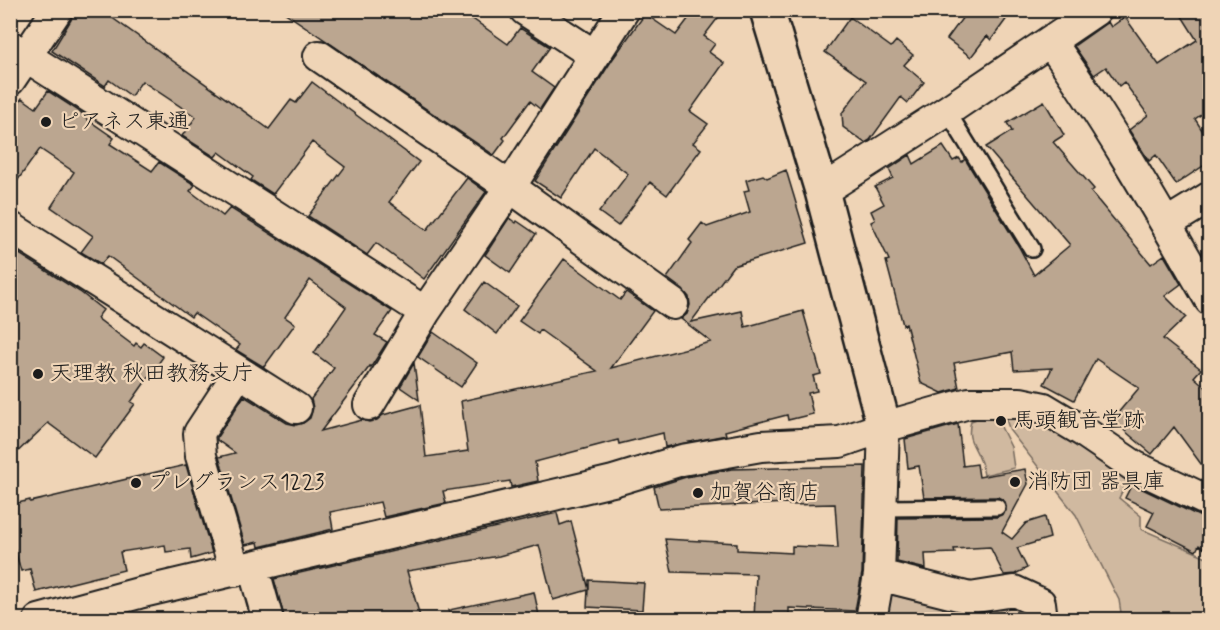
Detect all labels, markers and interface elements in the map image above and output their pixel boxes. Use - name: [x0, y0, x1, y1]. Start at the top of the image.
- place label: ピアネス東通: [58, 108, 190, 136]
- marker: ピアネス東通: [39, 115, 53, 129]
- place label: 天理教 秋田教務支庁: [50, 360, 254, 388]
- marker: 天理教 秋田教務支庁: [31, 367, 45, 381]
- place label: 馬頭観音堂跡: [1013, 407, 1145, 435]
- marker: 馬頭観音堂跡: [994, 414, 1008, 428]
- place label: 消防団 器具庫: [1027, 468, 1165, 496]
- place label: プレグランス1223: [148, 469, 325, 497]
- marker: 消防団 器具庫: [1008, 475, 1022, 489]
- marker: プレグランス1223: [129, 476, 143, 490]
- place label: 加賀谷商店: [710, 479, 820, 507]
- marker: 加賀谷商店: [691, 486, 705, 500]

